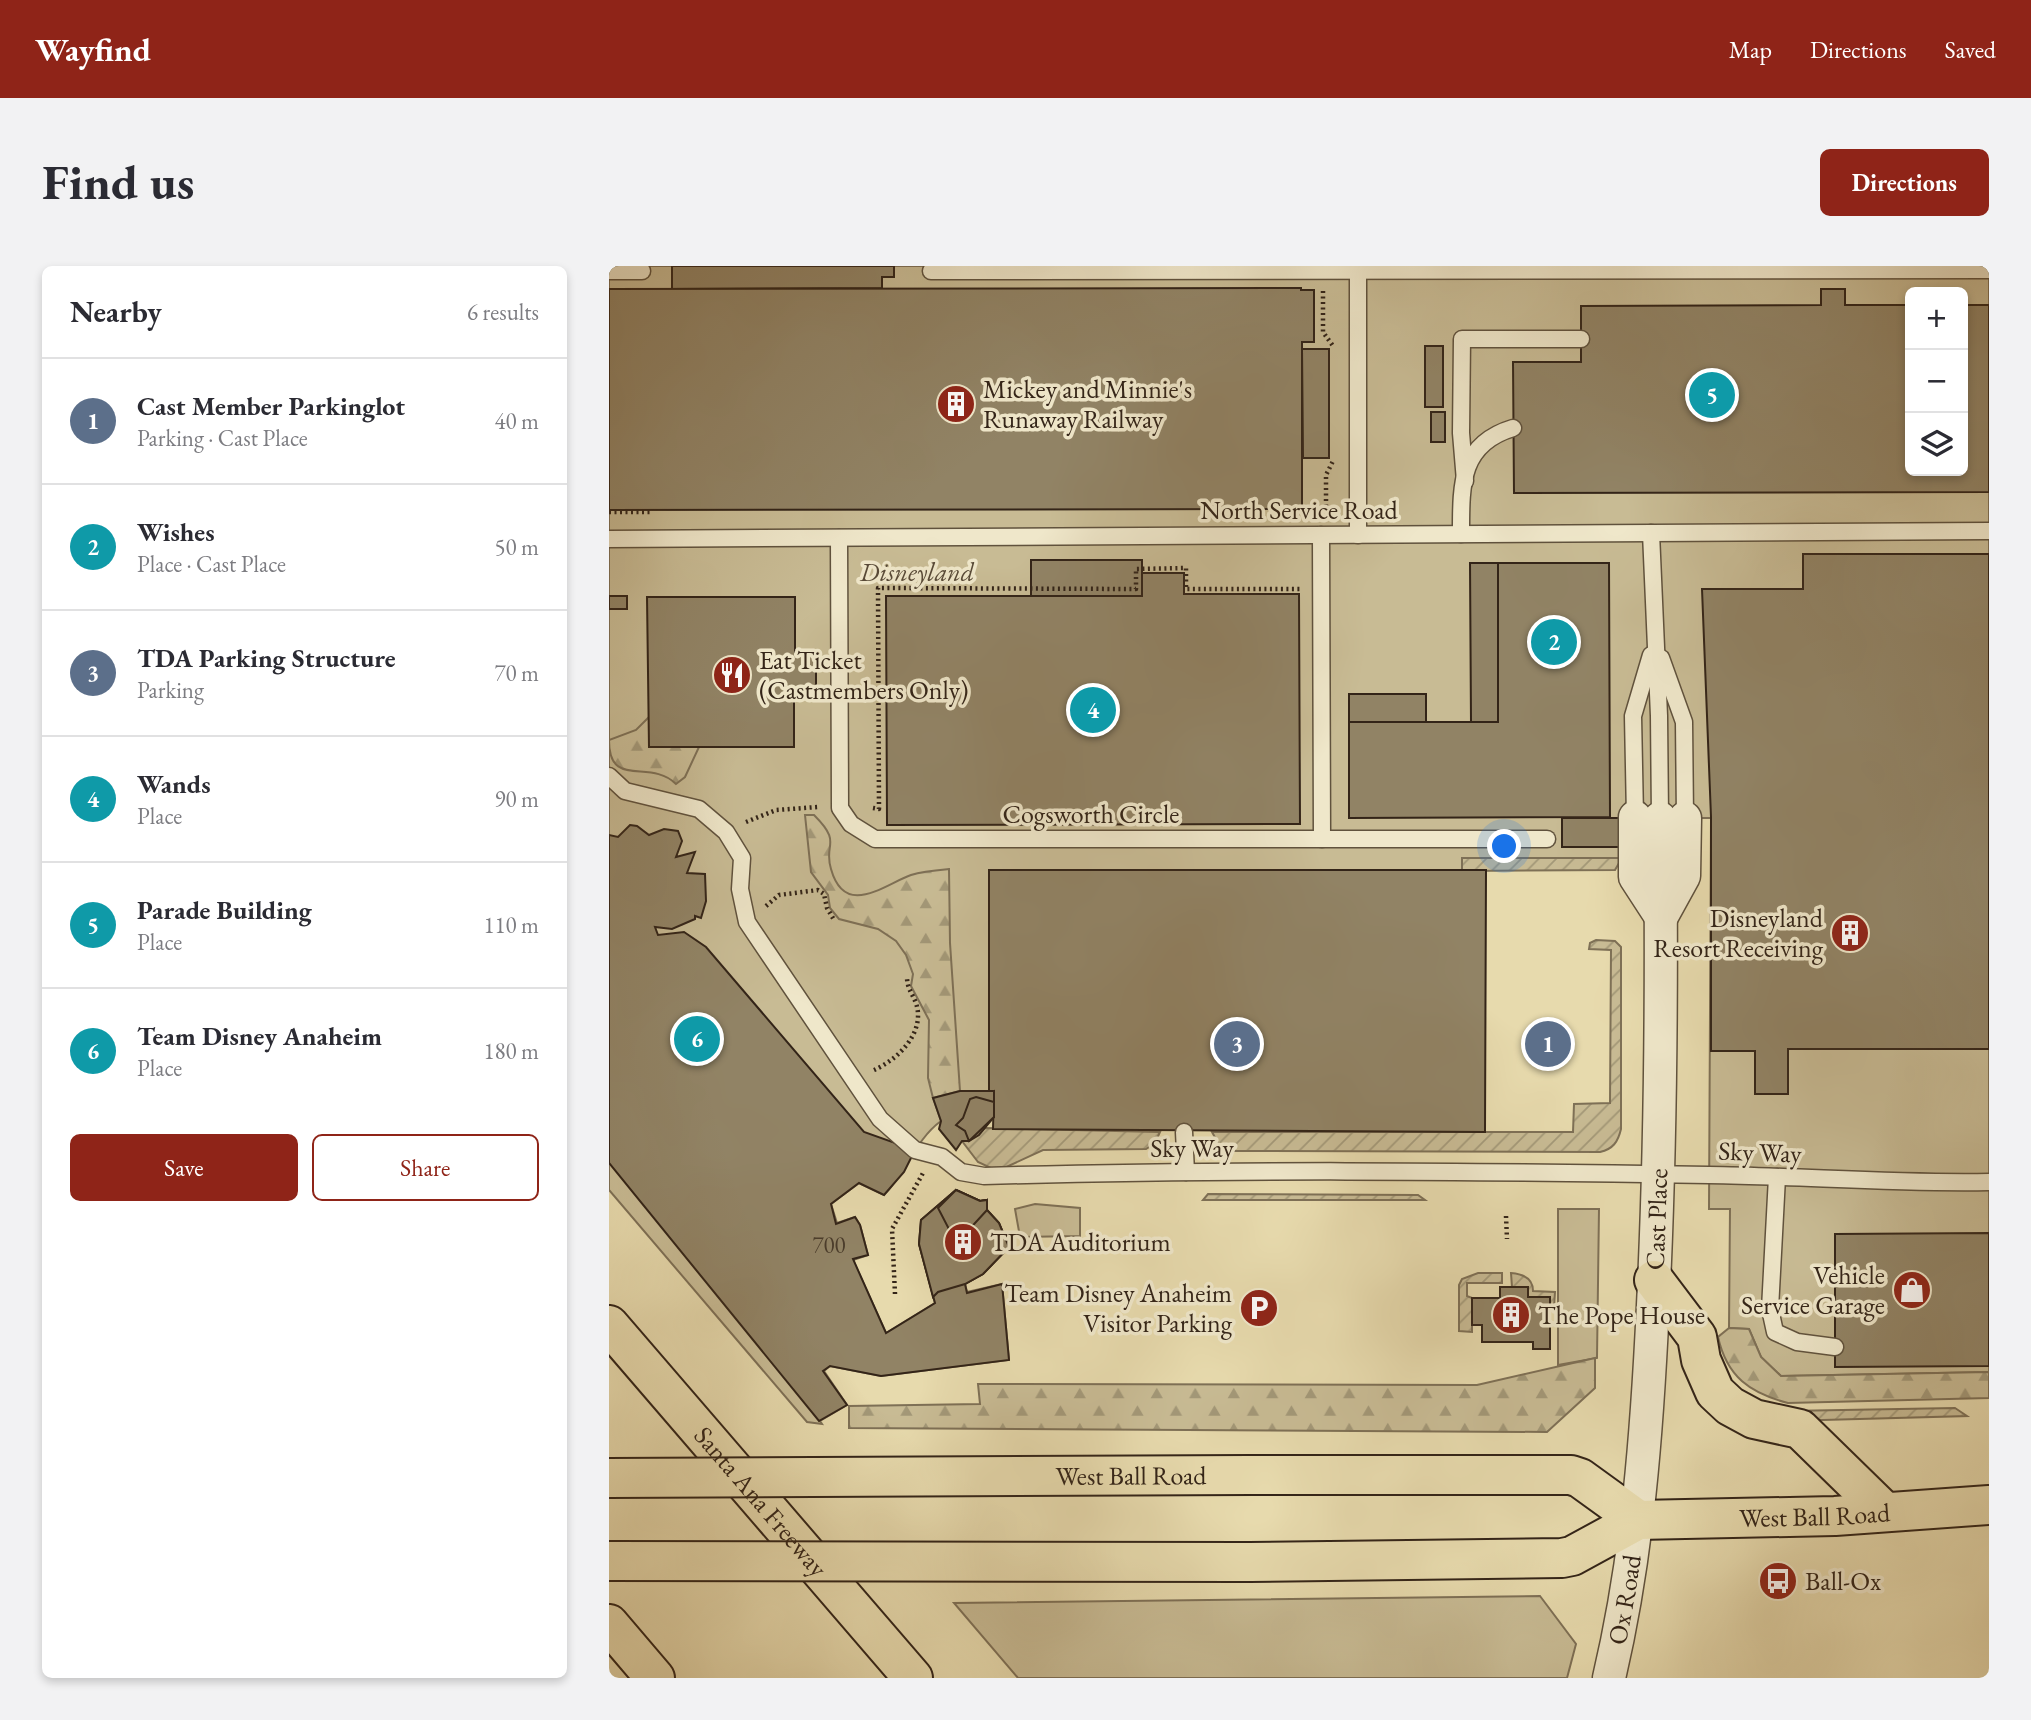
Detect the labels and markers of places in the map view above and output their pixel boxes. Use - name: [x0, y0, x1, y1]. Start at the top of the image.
- pin: 5: [1689, 369, 1735, 421]
- place label: Mickey and Minnie's Runaway Railway: [983, 372, 1192, 436]
- building icon: Mickey and Minnie's Runaway Railway: [935, 383, 977, 425]
- pin: 2: [1531, 616, 1577, 668]
- place label: Eat Ticket (Castmembers Only): [759, 643, 968, 707]
- restaurant icon: Eat Ticket (Castmembers Only): [711, 654, 753, 696]
- pin: 4: [1070, 684, 1116, 736]
- place label: Disneyland Resort Receiving: [1653, 901, 1824, 965]
- building icon: Disneyland Resort Receiving: [1829, 912, 1871, 954]
- pin: 6: [674, 1013, 720, 1065]
- pin: 3: [1214, 1018, 1260, 1070]
- pin: 1: [1525, 1018, 1571, 1070]
- building icon: TDA Auditorium: [942, 1221, 984, 1263]
- place label: TDA Auditorium: [990, 1225, 1171, 1259]
- place label: Vehicle Service Garage: [1741, 1258, 1885, 1322]
- shop icon: Vehicle Service Garage: [1891, 1269, 1933, 1311]
- place label: Team Disney Anaheim Visitor Parking: [1004, 1276, 1233, 1340]
- parking icon: Team Disney Anaheim Visitor Parking: [1238, 1287, 1280, 1329]
- building icon: The Pope House: [1490, 1294, 1532, 1336]
- place label: The Pope House: [1538, 1298, 1705, 1332]
- bus stop icon: Ball-Ox: [1757, 1560, 1799, 1602]
- place label: Ball-Ox: [1805, 1564, 1882, 1598]

